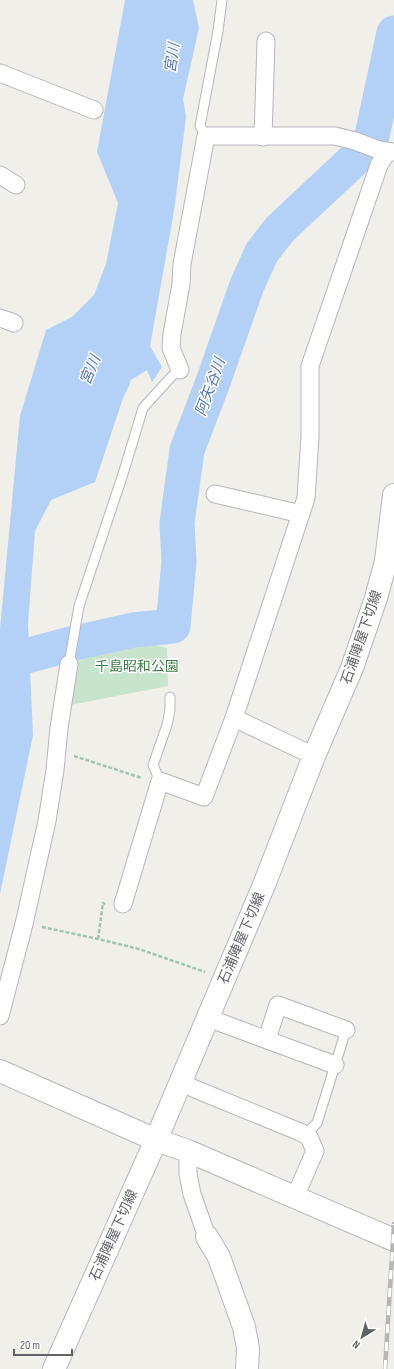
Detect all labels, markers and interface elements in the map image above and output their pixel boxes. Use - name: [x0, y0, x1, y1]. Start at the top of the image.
- water label: 宮川: [161, 40, 184, 74]
- water label: 宮川: [76, 351, 106, 388]
- water label: 阿矢谷川: [191, 354, 230, 419]
- street label: 石浦陣屋下切線: [337, 588, 385, 686]
- park label: 千島昭和公園: [95, 658, 179, 675]
- street label: 石浦陣屋下切線: [214, 890, 268, 987]
- street label: 石浦陣屋下切線: [86, 1187, 141, 1283]
- north arrow: [342, 1317, 382, 1357]
- scale bar: [14, 1331, 72, 1357]
- text: 20 m: [20, 1338, 40, 1353]
- text: N: [350, 1338, 363, 1352]

